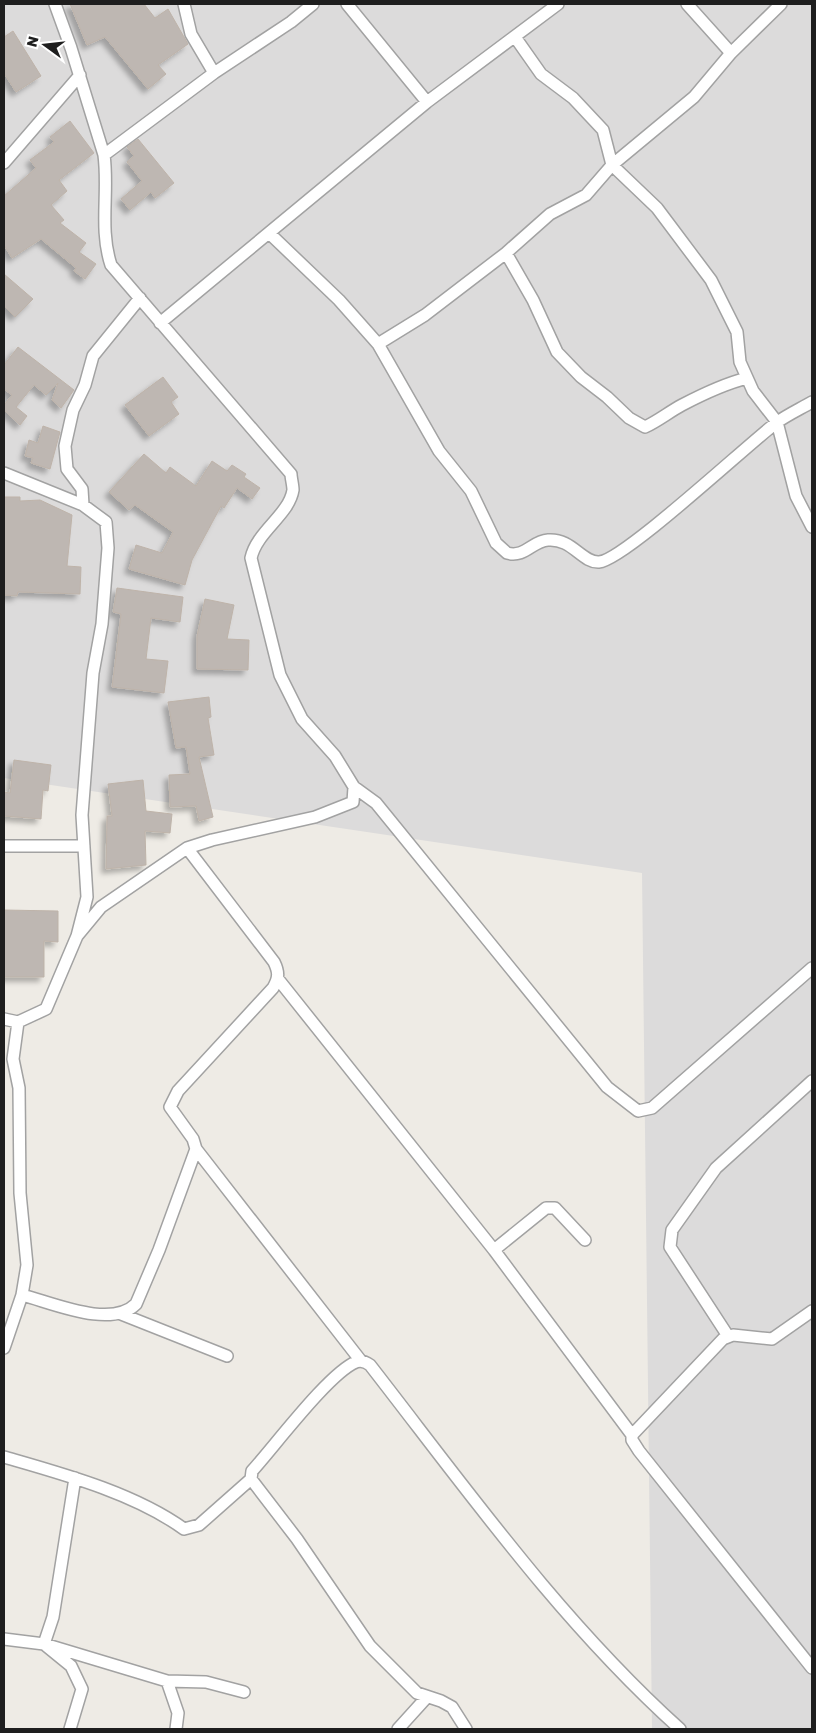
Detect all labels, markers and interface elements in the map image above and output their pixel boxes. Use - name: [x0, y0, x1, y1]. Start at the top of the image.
- north arrow: [20, 20, 70, 70]
- text: N: [22, 34, 42, 49]

